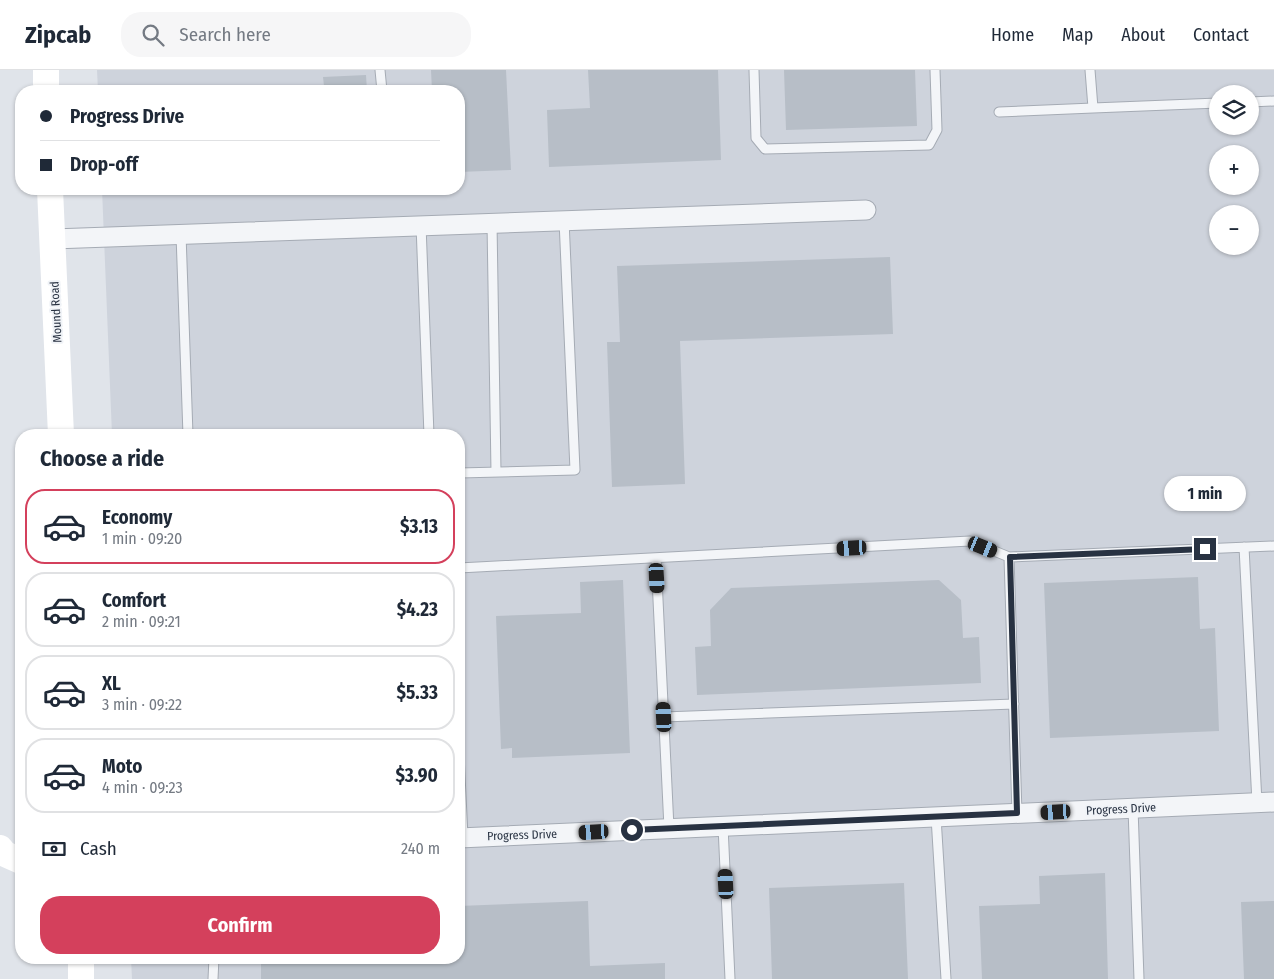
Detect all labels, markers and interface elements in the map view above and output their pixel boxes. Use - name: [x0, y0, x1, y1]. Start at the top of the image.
- search box: [121, 12, 471, 57]
- text: Zipcab: [25, 21, 91, 49]
- icon: search: [139, 21, 167, 49]
- text: Search here: [179, 23, 271, 46]
- text: Home: [991, 24, 1034, 46]
- text: Map: [1062, 24, 1093, 46]
- text: About: [1121, 24, 1165, 46]
- text: Contact: [1193, 24, 1249, 46]
- map controls: [1209, 85, 1259, 255]
- button: layers: [1209, 85, 1259, 135]
- text: Progress Drive: [70, 105, 184, 128]
- button: +: [1209, 145, 1259, 195]
- text: Drop-off: [70, 153, 138, 176]
- button: −: [1209, 205, 1259, 255]
- street label: Mound Road: [47, 281, 65, 343]
- text: Choose a ride: [40, 445, 164, 472]
- callout: 1 min: [1164, 476, 1246, 512]
- text: 1 min: [1188, 484, 1222, 503]
- icon: car: [42, 504, 87, 549]
- text: Economy: [102, 506, 172, 529]
- text: $3.13: [400, 515, 438, 538]
- text: 1 min · 09:20: [102, 529, 182, 548]
- car: [966, 534, 999, 560]
- route end: [1194, 538, 1216, 560]
- car: [836, 540, 867, 556]
- car: [648, 563, 665, 593]
- icon: car: [42, 587, 87, 632]
- text: Comfort: [102, 589, 166, 612]
- text: $4.23: [397, 598, 438, 621]
- text: 2 min · 09:21: [102, 612, 181, 631]
- icon: car: [42, 670, 87, 715]
- text: XL: [102, 672, 121, 695]
- text: $5.33: [397, 681, 438, 704]
- text: 3 min · 09:22: [102, 695, 182, 714]
- car: [655, 702, 672, 732]
- icon: car: [42, 753, 87, 798]
- text: Moto: [102, 755, 142, 778]
- text: $3.90: [395, 764, 438, 787]
- text: 4 min · 09:23: [102, 778, 183, 797]
- street label: Progress Drive: [1086, 800, 1156, 818]
- car: [1040, 804, 1071, 820]
- route start: [621, 819, 643, 841]
- car: [578, 824, 609, 840]
- street label: Progress Drive: [487, 827, 557, 843]
- icon: cash: [40, 835, 68, 863]
- text: Cash: [80, 837, 117, 860]
- text: 240 m: [401, 839, 440, 858]
- car: [717, 869, 734, 899]
- button: Confirm: [40, 896, 440, 954]

